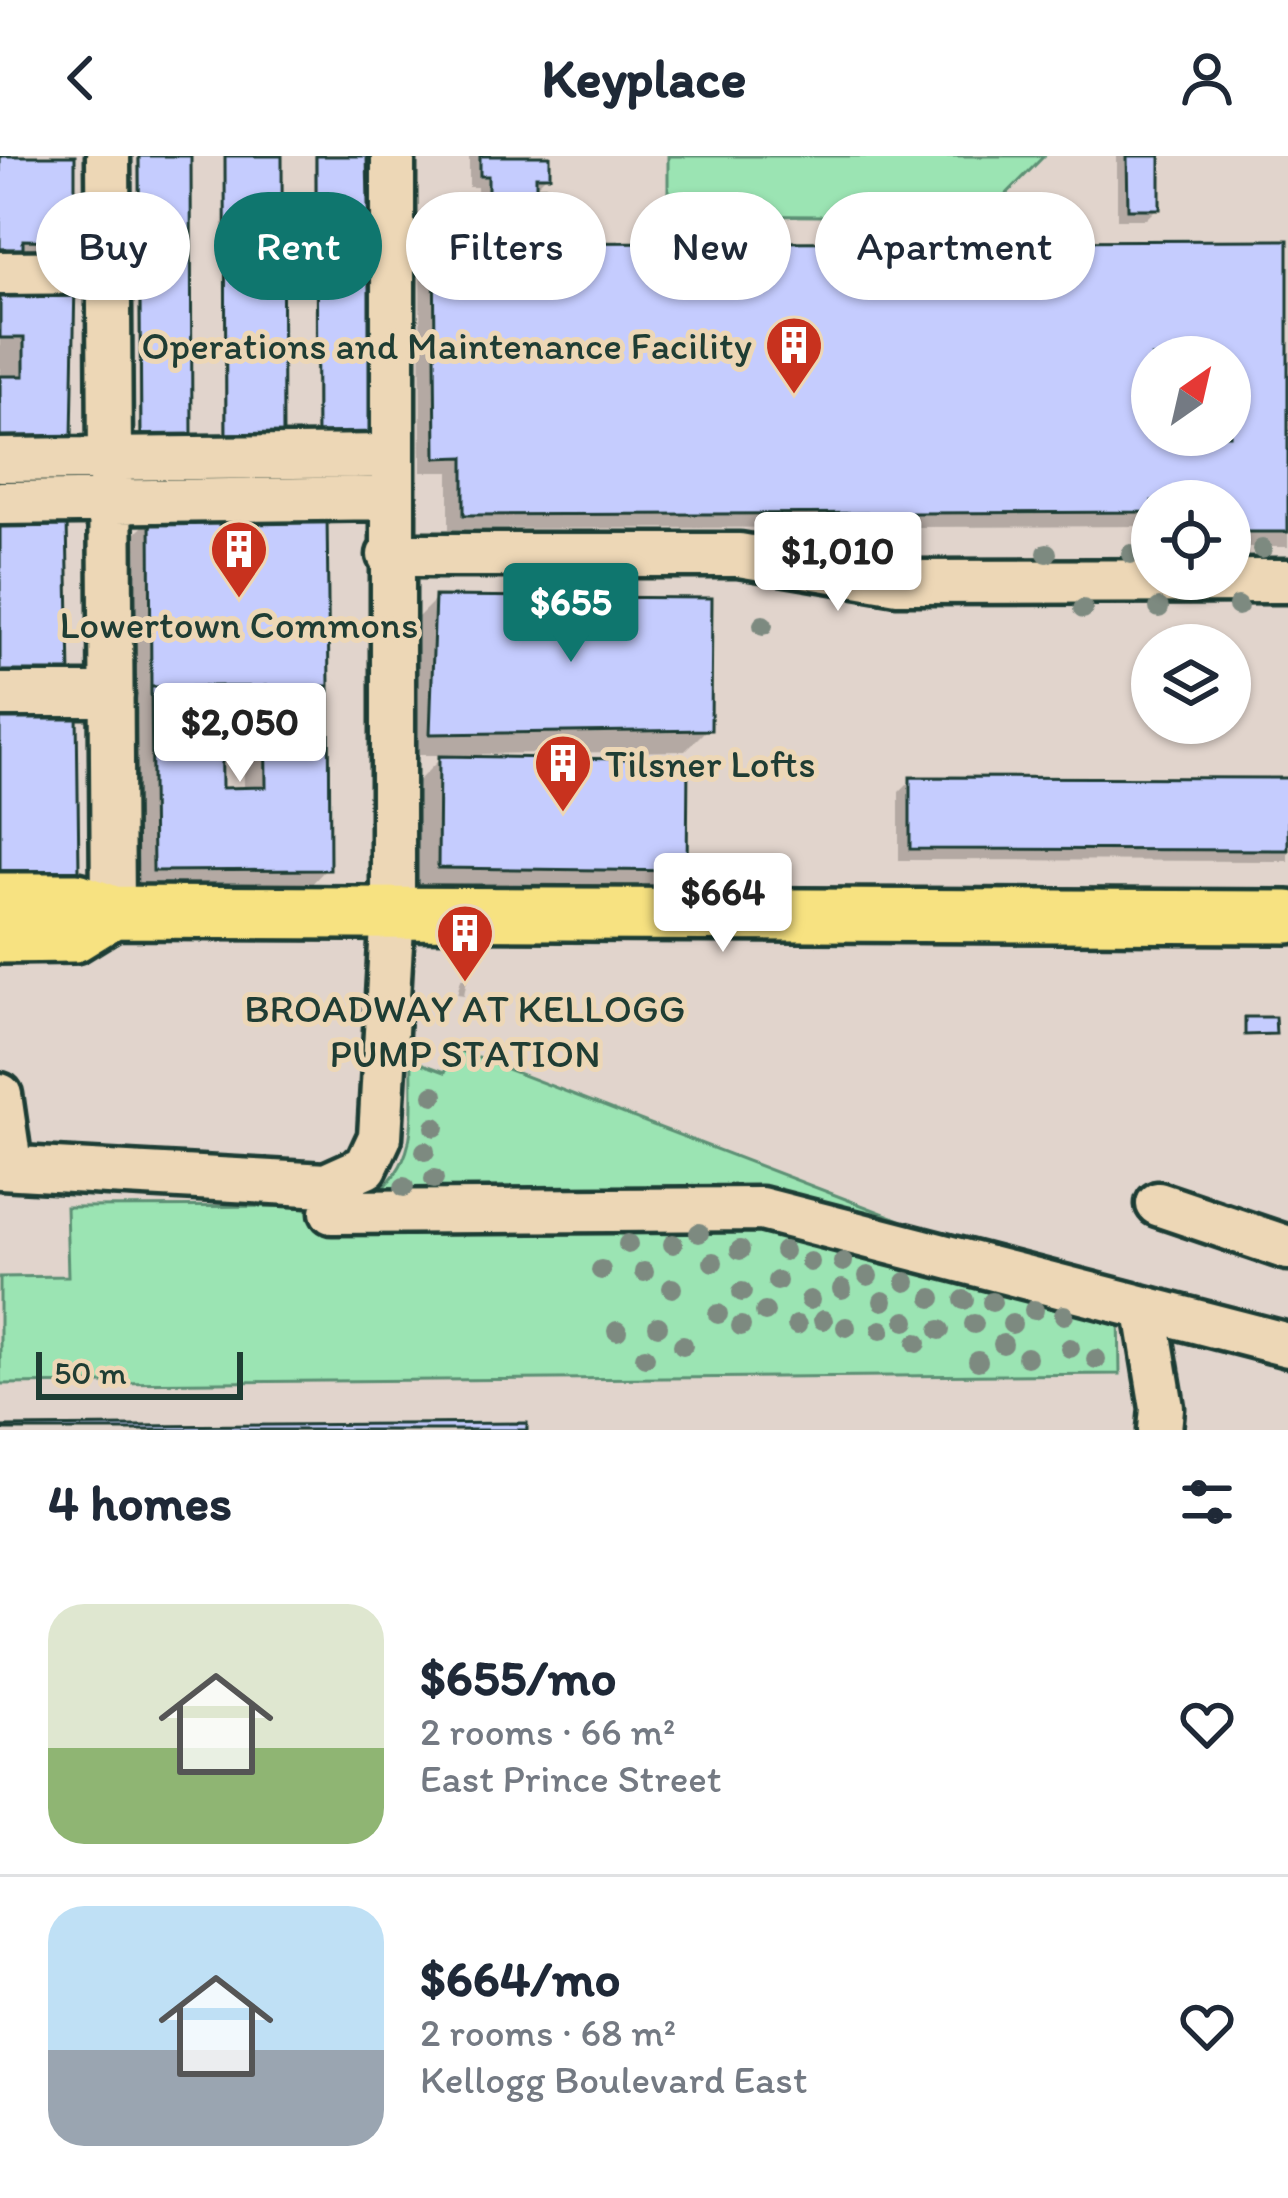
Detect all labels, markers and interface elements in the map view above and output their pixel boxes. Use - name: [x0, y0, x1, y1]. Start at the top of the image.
- icon: back: [48, 45, 114, 111]
- icon: person: [1174, 45, 1240, 111]
- text: Keyplace: [541, 46, 747, 111]
- chip: Buy: [36, 192, 190, 300]
- chip: Rent: [214, 192, 382, 300]
- chip: Filters: [406, 192, 606, 300]
- chip: New: [630, 192, 791, 300]
- chip: Apartment: [815, 192, 1095, 300]
- building icon: Operations and Maintenance Facility: [763, 314, 825, 396]
- place label: Operations and Maintenance Facility: [141, 322, 752, 369]
- north arrow: [1131, 336, 1251, 456]
- map controls: [1131, 336, 1251, 744]
- button: locate: [1131, 480, 1251, 600]
- pin: $1,010: [740, 512, 936, 614]
- building icon: Lowertown Commons: [208, 518, 270, 600]
- text: $1,010: [781, 527, 895, 574]
- pin: $655: [500, 563, 642, 665]
- text: $655: [530, 578, 612, 625]
- place label: Lowertown Commons: [60, 601, 418, 648]
- button: layers: [1131, 624, 1251, 744]
- pin: $2,050: [142, 683, 338, 785]
- text: $2,050: [181, 698, 299, 745]
- building icon: Tilsner Lofts: [532, 732, 594, 814]
- place label: Tilsner Lofts: [605, 740, 816, 787]
- pin: $664: [652, 853, 794, 955]
- text: $664: [681, 868, 765, 915]
- building icon: BROADWAY AT KELLOGG PUMP STATION: [434, 902, 496, 984]
- place label: BROADWAY AT KELLOGG PUMP STATION: [244, 985, 686, 1077]
- scale bar: [36, 1346, 243, 1399]
- text: 50 m: [54, 1353, 127, 1392]
- icon: filters: [1174, 1469, 1240, 1535]
- text: 4 homes: [48, 1472, 232, 1533]
- text: $655/mo: [420, 1647, 617, 1708]
- icon: home: [144, 1652, 288, 1796]
- icon: heart: [1174, 1691, 1240, 1757]
- text: 2 rooms · 66 m²: [420, 1708, 675, 1755]
- text: East Prince Street: [420, 1755, 721, 1802]
- text: $664/mo: [420, 1948, 621, 2009]
- icon: home: [144, 1954, 288, 2098]
- icon: heart: [1174, 1993, 1240, 2059]
- text: 2 rooms · 68 m²: [420, 2009, 676, 2056]
- text: Kellogg Boulevard East: [420, 2056, 808, 2103]

